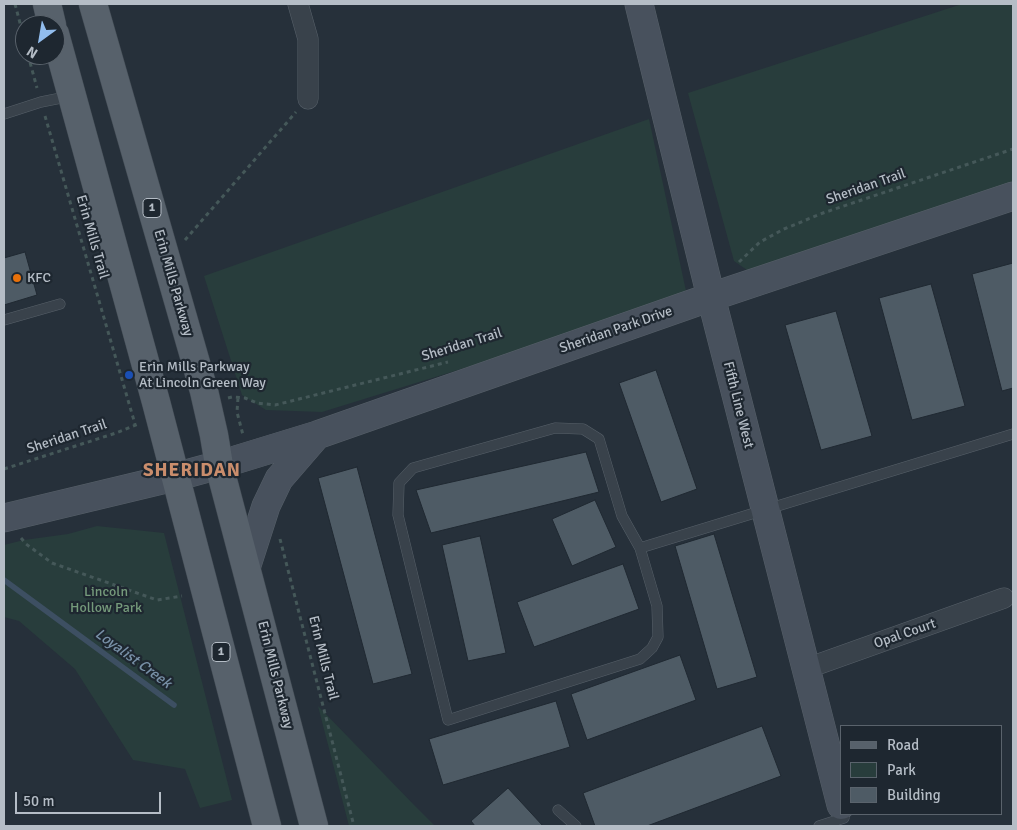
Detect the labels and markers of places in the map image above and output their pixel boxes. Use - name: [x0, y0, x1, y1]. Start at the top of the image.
- place label: KFC: [27, 270, 51, 286]
- marker: KFC: [11, 272, 23, 284]
- place label: Erin Mills Parkway At Lincoln Green Way: [139, 359, 266, 392]
- marker: Erin Mills Parkway At Lincoln Green Way: [123, 369, 135, 381]

